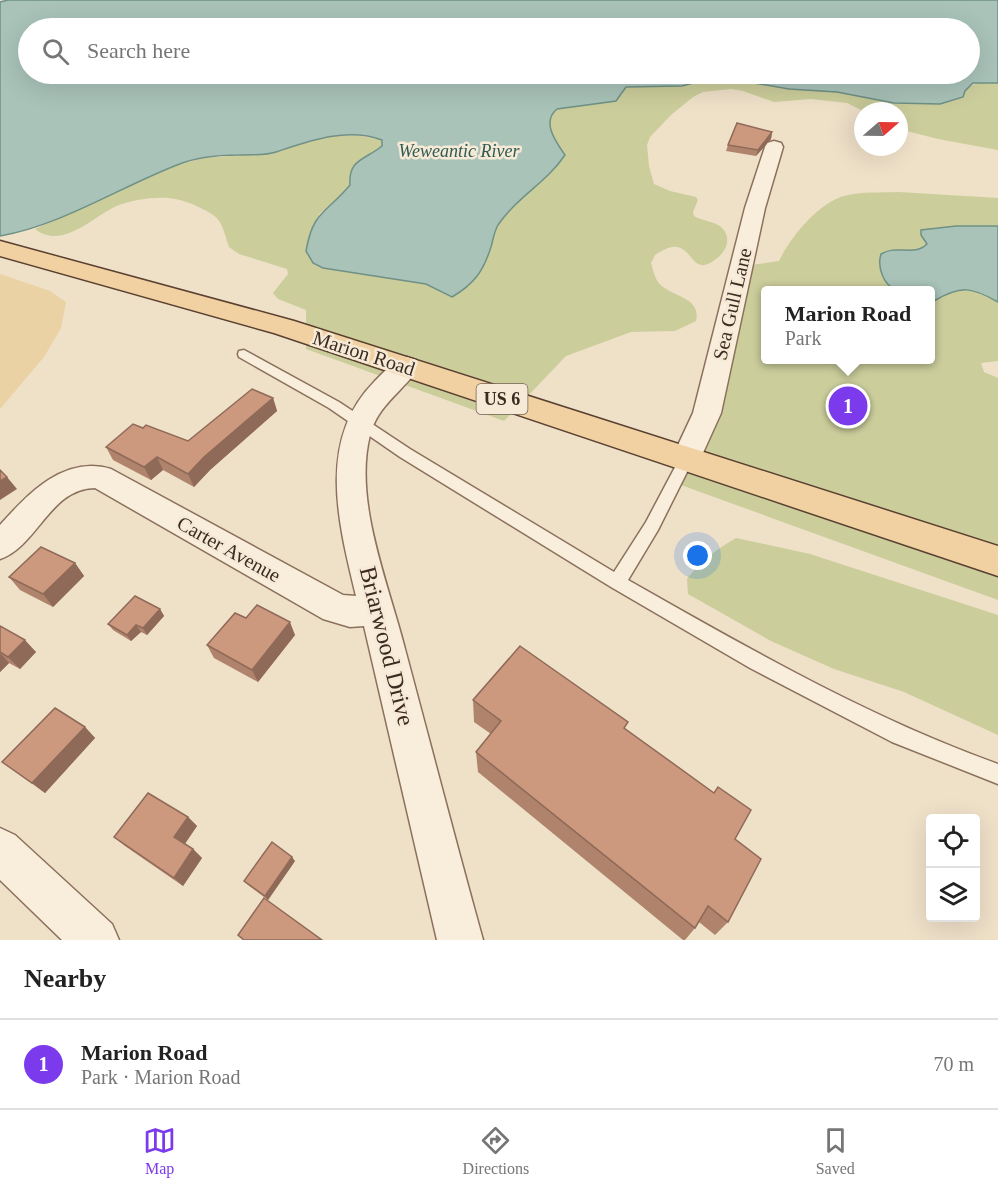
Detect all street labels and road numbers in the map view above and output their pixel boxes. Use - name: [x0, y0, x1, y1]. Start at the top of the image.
- street label: Sea Gull Lane: [708, 246, 756, 362]
- street label: Marion Road: [310, 326, 418, 380]
- road number: US 6: [476, 384, 528, 414]
- street label: Carter Avenue: [174, 512, 285, 586]
- street label: Briarwood Drive: [355, 564, 419, 728]

